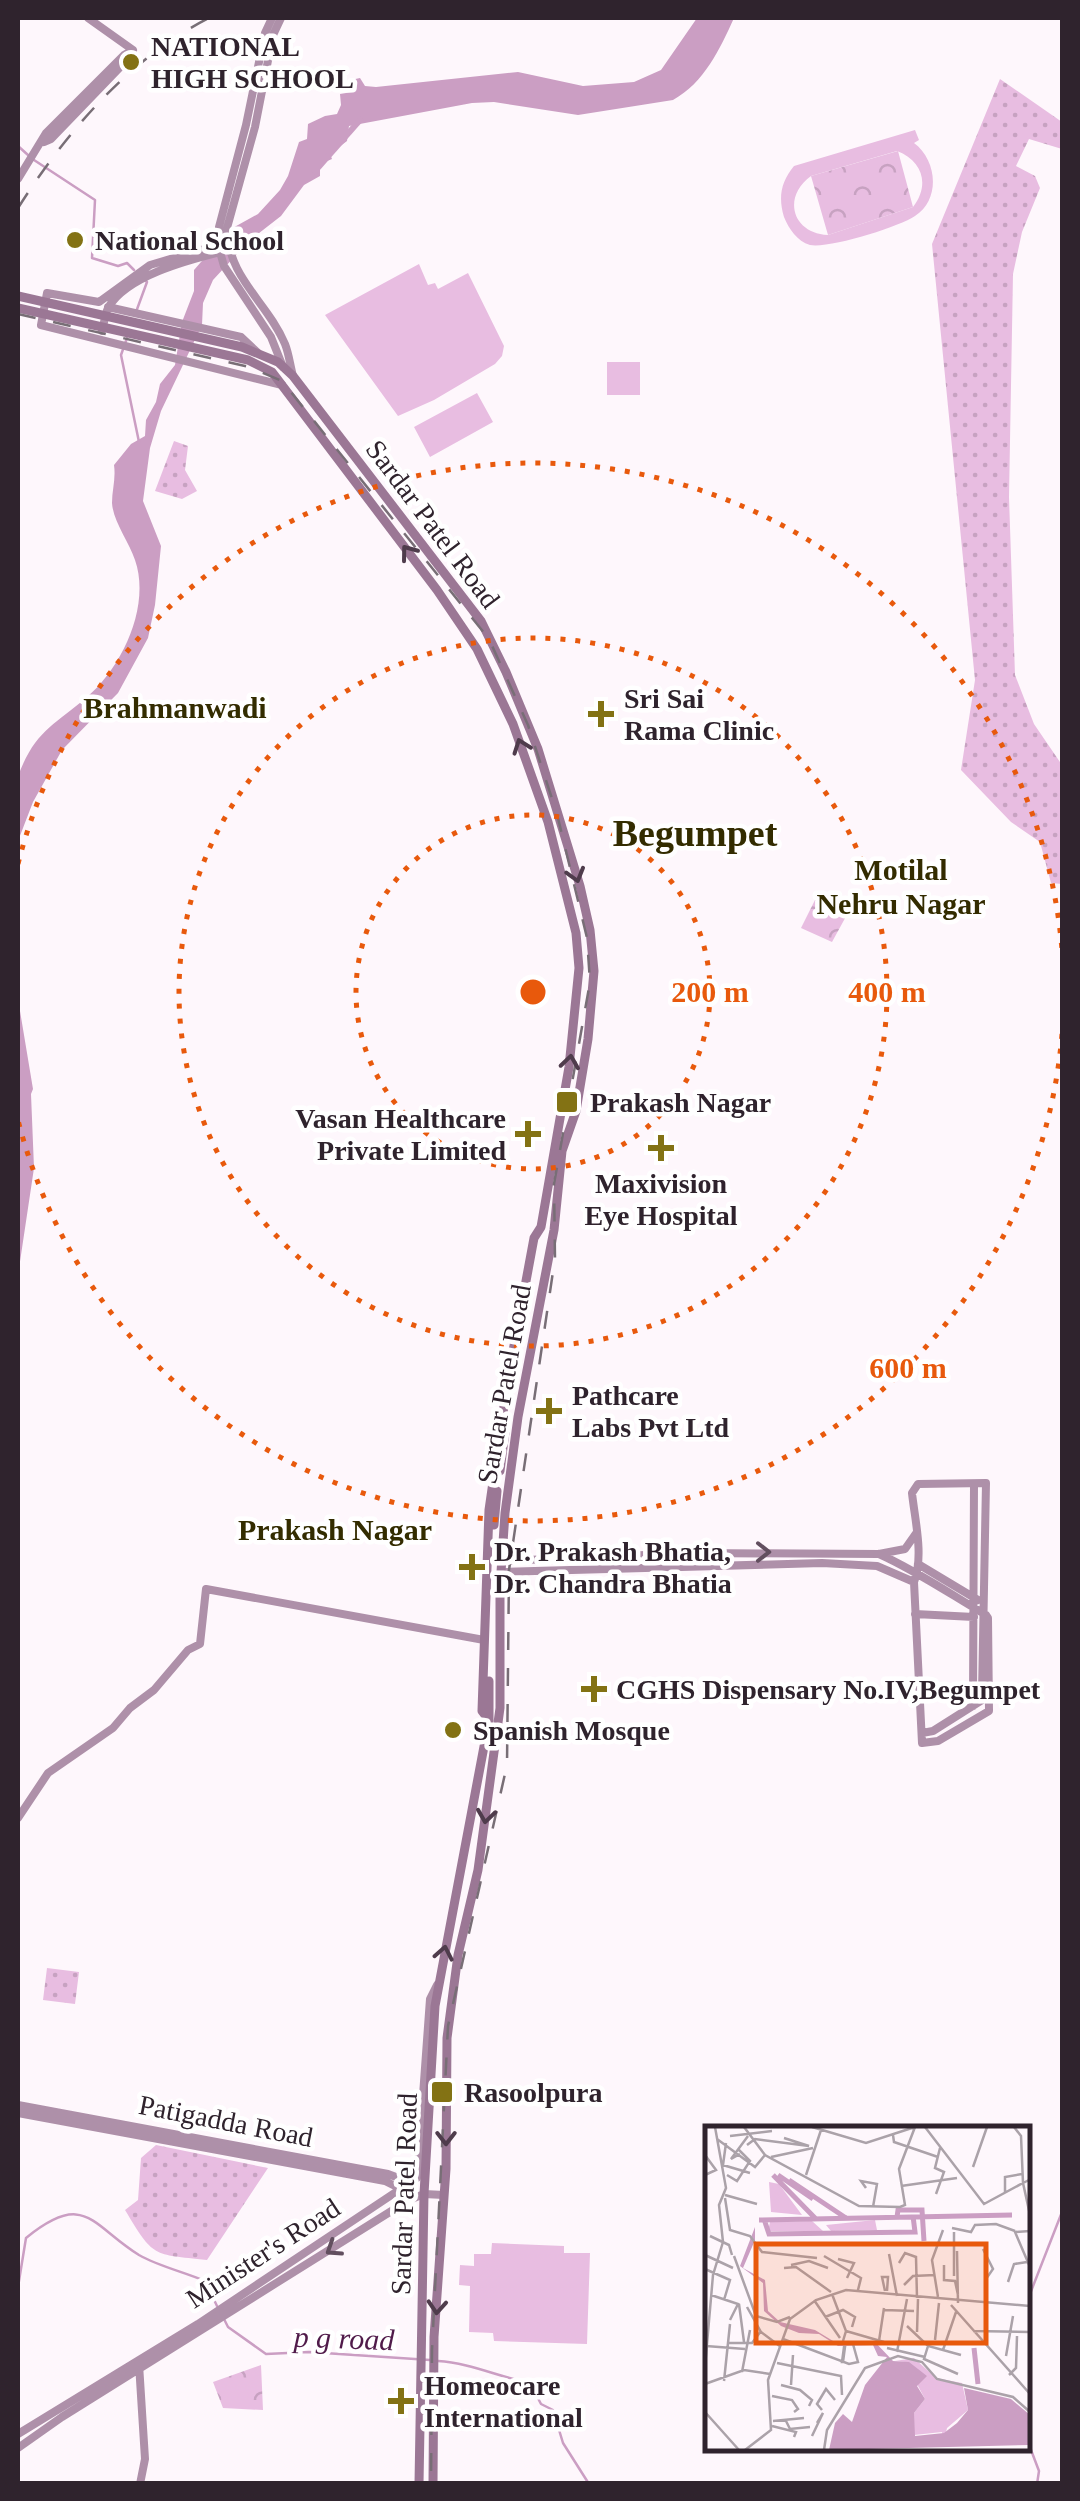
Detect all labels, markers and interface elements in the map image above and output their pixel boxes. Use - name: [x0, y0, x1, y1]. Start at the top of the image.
- place label: NATIONAL HIGH SCHOOL: [151, 31, 354, 94]
- marker: NATIONAL HIGH SCHOOL: [120, 51, 142, 73]
- place label: National School: [95, 225, 284, 256]
- marker: National School: [64, 229, 86, 251]
- street label: Sardar Patel Road: [360, 434, 506, 614]
- one-way arrow: [403, 545, 420, 563]
- place label: Sri Sai Rama Clinic: [624, 683, 774, 746]
- district label: Brahmanwadi: [83, 691, 267, 724]
- marker: Sri Sai Rama Clinic: [588, 701, 614, 727]
- one-way arrow: [512, 738, 533, 755]
- district label: Begumpet: [613, 812, 778, 854]
- district label: Motilal Nehru Nagar: [816, 853, 986, 920]
- one-way arrow: [564, 866, 585, 883]
- centre of rings: [515, 974, 551, 1010]
- text: 200 m: [671, 975, 749, 1008]
- text: 400 m: [848, 975, 926, 1008]
- one-way arrow: [558, 1054, 579, 1070]
- place label: Prakash Nagar: [590, 1087, 771, 1118]
- marker: Prakash Nagar: [554, 1089, 580, 1115]
- place label: Vasan Healthcare Private Limited: [295, 1103, 506, 1166]
- marker: Vasan Healthcare Private Limited: [515, 1121, 541, 1147]
- marker: Maxivision Eye Hospital: [648, 1135, 674, 1161]
- place label: Maxivision Eye Hospital: [584, 1168, 738, 1231]
- street label: Sardar Patel Road: [471, 1282, 537, 1486]
- text: 600 m: [869, 1351, 947, 1384]
- place label: Pathcare Labs Pvt Ltd: [572, 1380, 730, 1443]
- marker: Pathcare Labs Pvt Ltd: [536, 1398, 562, 1424]
- district label: Prakash Nagar: [238, 1513, 432, 1546]
- place label: Dr. Prakash Bhatia, Dr. Chandra Bhatia: [494, 1536, 732, 1599]
- one-way arrow: [756, 1542, 772, 1563]
- marker: Dr. Prakash Bhatia, Dr. Chandra Bhatia: [459, 1554, 485, 1580]
- place label: CGHS Dispensary No.IV,Begumpet: [616, 1674, 1041, 1705]
- marker: CGHS Dispensary No.IV,Begumpet: [581, 1676, 607, 1702]
- place label: Spanish Mosque: [473, 1715, 670, 1746]
- marker: Spanish Mosque: [442, 1719, 464, 1741]
- one-way arrow: [476, 1808, 497, 1824]
- one-way arrow: [432, 1945, 453, 1962]
- place label: Rasoolpura: [464, 2077, 602, 2108]
- marker: Rasoolpura: [429, 2079, 455, 2105]
- street label: Patigadda Road: [136, 2089, 316, 2153]
- street label: Sardar Patel Road: [385, 2092, 423, 2296]
- inset map: [705, 2126, 1030, 2451]
- one-way arrow: [435, 2130, 457, 2146]
- street label: Minister's Road: [180, 2192, 346, 2314]
- one-way arrow: [326, 2237, 344, 2256]
- one-way arrow: [426, 2299, 448, 2315]
- water label: p g road: [291, 2320, 396, 2356]
- place label: Homeocare International: [424, 2370, 583, 2433]
- marker: Homeocare International: [388, 2388, 414, 2414]

